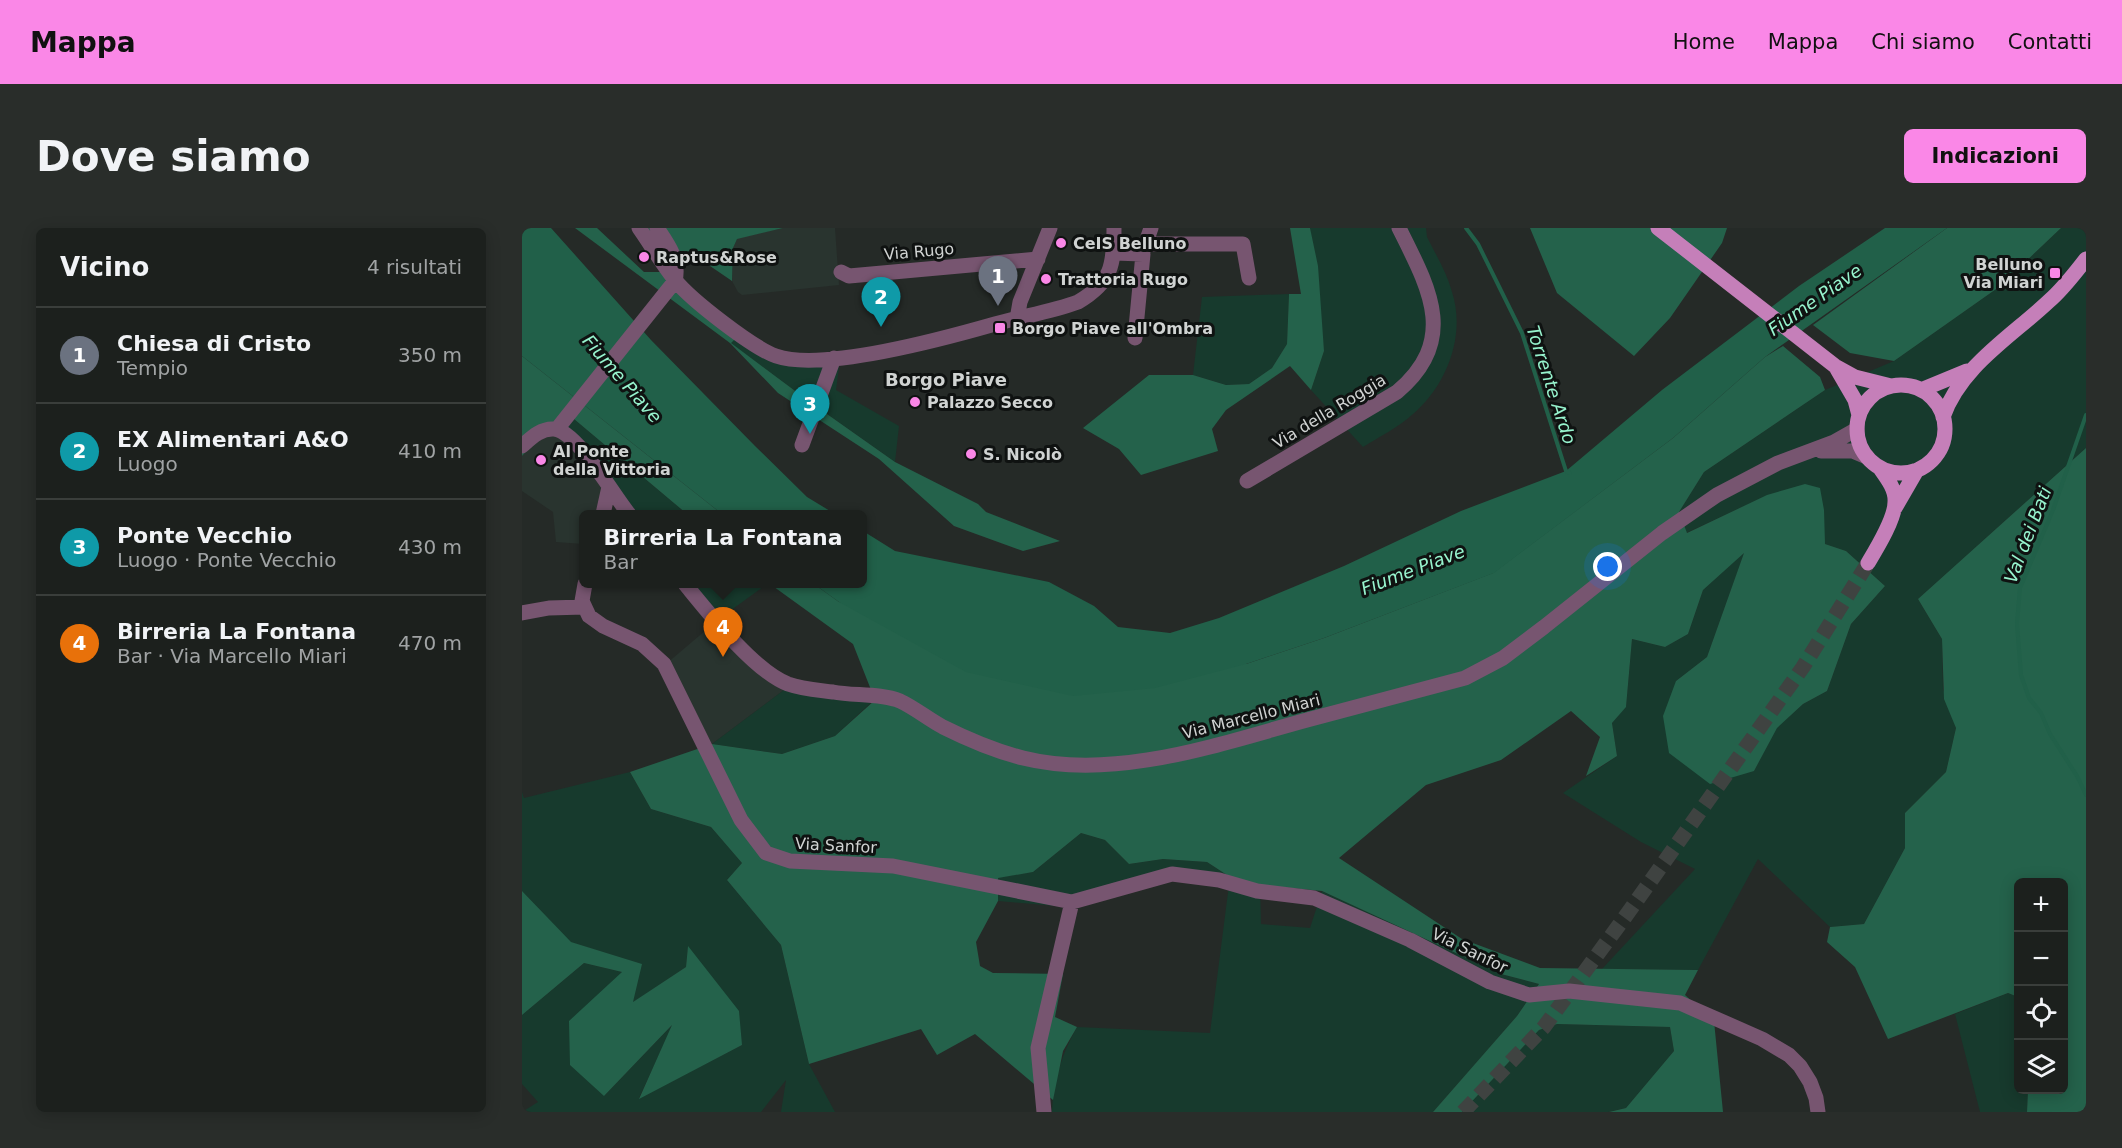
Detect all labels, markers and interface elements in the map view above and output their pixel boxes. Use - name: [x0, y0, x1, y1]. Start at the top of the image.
- text: Mappa: [30, 26, 136, 59]
- text: Home: [1673, 30, 1735, 54]
- text: Mappa: [1768, 30, 1838, 54]
- text: Chi siamo: [1871, 30, 1975, 54]
- text: Contatti: [2008, 30, 2092, 54]
- button: Indicazioni: [1904, 129, 2086, 183]
- text: Dove siamo: [36, 132, 311, 181]
- place label: CeIS Belluno: [1073, 234, 1186, 253]
- marker: CeIS Belluno: [1054, 236, 1068, 250]
- street label: Via Rugo: [883, 239, 955, 264]
- place label: Raptus&Rose: [656, 248, 777, 267]
- marker: Raptus&Rose: [637, 250, 651, 264]
- text: Vicino: [60, 252, 149, 282]
- text: 4 risultati: [367, 255, 462, 279]
- place label: Belluno Via Miari: [1963, 255, 2043, 292]
- pin: 1: [978, 256, 1018, 306]
- water label: Fiume Piave: [1764, 260, 1866, 340]
- marker: Belluno Via Miari: [2048, 266, 2062, 280]
- place label: Trattoria Rugo: [1058, 270, 1188, 289]
- marker: Trattoria Rugo: [1039, 272, 1053, 286]
- pin: 2: [862, 278, 900, 327]
- place label: Borgo Piave all'Ombra: [1012, 319, 1213, 338]
- marker: Borgo Piave all'Ombra: [993, 321, 1007, 335]
- water label: Torrente Ardo: [1522, 323, 1580, 447]
- water label: Fiume Piave: [578, 330, 666, 427]
- text: Chiesa di Cristo: [117, 331, 311, 356]
- text: 1: [73, 343, 86, 367]
- text: 350 m: [398, 343, 462, 367]
- text: Tempio: [117, 356, 188, 380]
- district label: Borgo Piave: [885, 369, 1007, 390]
- street label: Via della Roggia: [1269, 370, 1389, 453]
- pin: 3: [790, 384, 830, 434]
- place label: Palazzo Secco: [927, 393, 1053, 412]
- marker: Palazzo Secco: [908, 395, 922, 409]
- text: EX Alimentari A&O: [117, 427, 349, 452]
- text: 2: [73, 439, 86, 463]
- text: 410 m: [398, 439, 462, 463]
- place label: Al Ponte della Vittoria: [553, 442, 671, 479]
- place label: S. Nicolò: [983, 445, 1062, 464]
- marker: S. Nicolò: [964, 447, 978, 461]
- text: Luogo: [117, 452, 178, 476]
- marker: Al Ponte della Vittoria: [534, 453, 548, 467]
- water label: Val dei Bati: [2000, 484, 2056, 586]
- popup: [579, 510, 867, 588]
- text: Ponte Vecchio: [117, 523, 292, 548]
- text: Birreria La Fontana: [603, 525, 843, 550]
- text: 3: [73, 535, 86, 559]
- text: 430 m: [398, 535, 462, 559]
- water label: Fiume Piave: [1358, 540, 1468, 599]
- text: Luogo · Ponte Vecchio: [117, 548, 336, 572]
- text: Bar: [603, 550, 638, 574]
- your location: [1593, 552, 1622, 581]
- pin: 4: [704, 608, 742, 657]
- text: Birreria La Fontana: [117, 619, 356, 644]
- text: 4: [73, 631, 86, 655]
- text: 470 m: [398, 631, 462, 655]
- text: Bar · Via Marcello Miari: [117, 644, 347, 668]
- street label: Via Marcello Miari: [1180, 690, 1322, 743]
- street label: Via Sanfor: [795, 834, 878, 857]
- map controls: [2014, 878, 2068, 1094]
- button: +: [2014, 878, 2068, 932]
- street label: Via Sanfor: [1429, 924, 1511, 977]
- button: −: [2014, 932, 2068, 986]
- button: locate: [2014, 986, 2068, 1040]
- button: layers: [2014, 1040, 2068, 1094]

